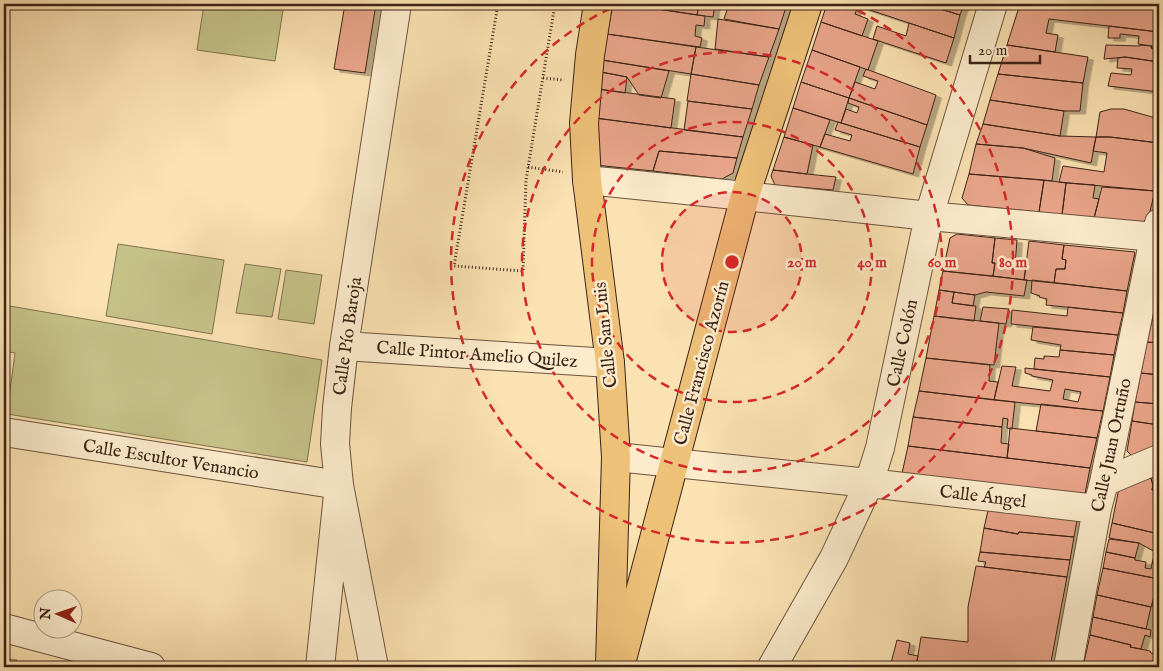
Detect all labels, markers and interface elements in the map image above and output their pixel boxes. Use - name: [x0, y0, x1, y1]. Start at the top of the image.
- scale bar: [970, 32, 1040, 64]
- text: 20 m: [978, 41, 1008, 60]
- centre of rings: [723, 253, 741, 271]
- text: 20 m: [787, 253, 817, 272]
- text: 40 m: [857, 253, 887, 272]
- text: 60 m: [928, 253, 957, 272]
- text: 80 m: [999, 253, 1027, 272]
- street label: Calle Pío Baroja: [329, 275, 368, 397]
- street label: Calle Francisco Azorín: [669, 278, 736, 448]
- street label: Calle San Luis: [589, 281, 623, 389]
- street label: Calle Colón: [883, 297, 924, 389]
- street label: Calle Pintor Amelio Quilez: [376, 337, 578, 374]
- street label: Calle Juan Ortuño: [1087, 376, 1138, 514]
- street label: Calle Escultor Venancio: [81, 435, 261, 486]
- street label: Calle Ángel: [938, 479, 1028, 514]
- north arrow: [32, 588, 82, 638]
- text: N: [37, 607, 55, 621]

